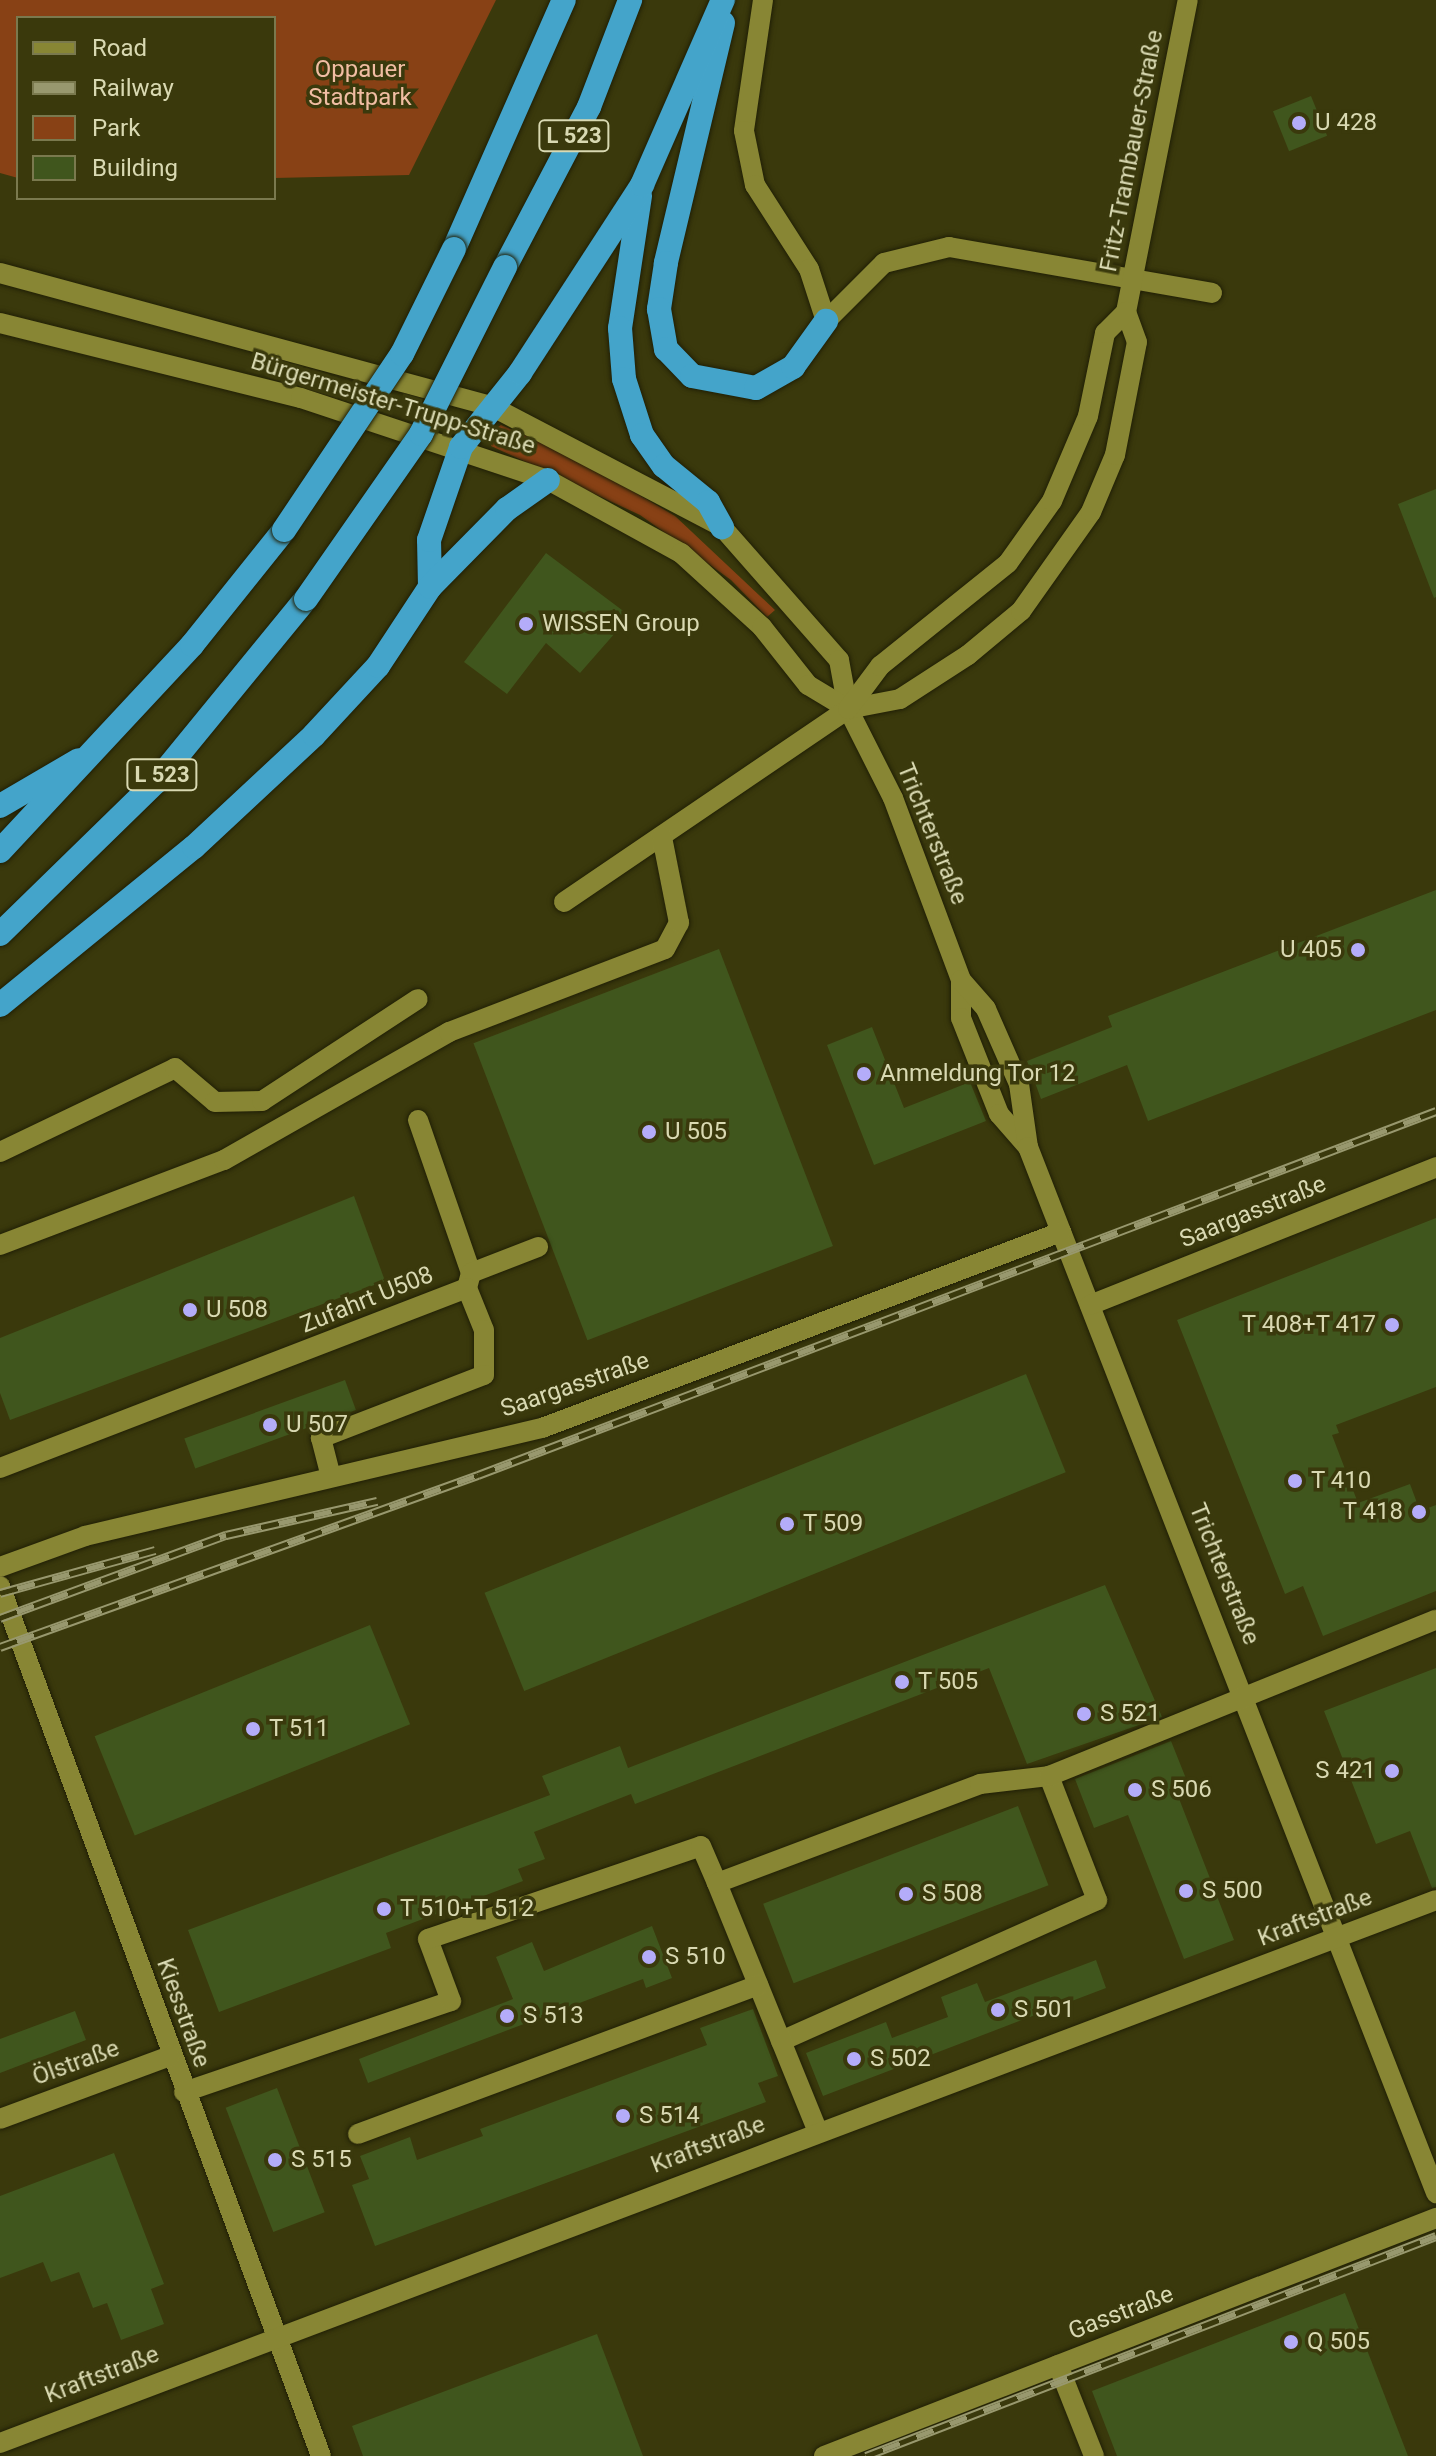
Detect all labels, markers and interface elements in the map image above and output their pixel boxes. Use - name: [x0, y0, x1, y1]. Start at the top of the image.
- legend: [16, 16, 276, 200]
- street label: Fritz-Trambauer-Straße: [1094, 28, 1170, 274]
- text: Road: [92, 34, 147, 62]
- park label: Oppauer Stadtpark: [308, 56, 412, 112]
- text: Railway: [92, 74, 174, 102]
- place label: U 428: [1315, 109, 1377, 137]
- text: Park: [92, 114, 140, 142]
- marker: U 428: [1290, 114, 1308, 132]
- road number: L 523: [538, 118, 610, 154]
- text: Building: [92, 154, 178, 182]
- street label: Bürgermeister-Trupp-Straße: [247, 347, 539, 461]
- place label: WISSEN Group: [542, 610, 700, 638]
- marker: WISSEN Group: [517, 615, 535, 633]
- road number: L 523: [126, 757, 198, 793]
- street label: Trichterstraße: [891, 759, 973, 909]
- place label: U 405: [1280, 936, 1342, 964]
- marker: U 405: [1349, 941, 1367, 959]
- place label: Anmeldung Tor 12: [880, 1060, 1076, 1088]
- marker: Anmeldung Tor 12: [855, 1065, 873, 1083]
- place label: U 505: [665, 1118, 727, 1146]
- marker: U 505: [640, 1123, 658, 1141]
- street label: Saargasstraße: [1176, 1170, 1330, 1254]
- street label: Zufahrt U508: [296, 1260, 438, 1340]
- place label: U 508: [206, 1296, 268, 1324]
- marker: U 508: [181, 1301, 199, 1319]
- place label: T 408+T 417: [1241, 1311, 1376, 1339]
- marker: T 408+T 417: [1383, 1316, 1401, 1334]
- street label: Saargasstraße: [497, 1346, 653, 1424]
- place label: U 507: [286, 1411, 348, 1439]
- marker: U 507: [261, 1416, 279, 1434]
- place label: T 410: [1311, 1467, 1372, 1495]
- marker: T 410: [1286, 1472, 1304, 1490]
- place label: T 418: [1342, 1498, 1403, 1526]
- street label: Trichterstraße: [1183, 1499, 1265, 1649]
- marker: T 418: [1410, 1503, 1428, 1521]
- place label: T 509: [803, 1510, 864, 1538]
- marker: T 509: [778, 1515, 796, 1533]
- place label: T 505: [918, 1668, 979, 1696]
- marker: T 505: [893, 1673, 911, 1691]
- place label: S 521: [1100, 1700, 1161, 1728]
- marker: S 521: [1075, 1705, 1093, 1723]
- place label: T 511: [269, 1715, 330, 1743]
- marker: T 511: [244, 1720, 262, 1738]
- place label: S 421: [1315, 1757, 1376, 1785]
- marker: S 421: [1383, 1762, 1401, 1780]
- place label: S 506: [1151, 1776, 1212, 1804]
- marker: S 506: [1126, 1781, 1144, 1799]
- place label: S 500: [1202, 1877, 1263, 1905]
- place label: S 508: [922, 1880, 983, 1908]
- marker: S 500: [1177, 1882, 1195, 1900]
- street label: Kraftstraße: [1254, 1883, 1376, 1953]
- marker: S 508: [897, 1885, 915, 1903]
- place label: T 510+T 512: [400, 1895, 535, 1923]
- marker: T 510+T 512: [375, 1900, 393, 1918]
- place label: S 510: [665, 1943, 726, 1971]
- marker: S 510: [640, 1948, 658, 1966]
- street label: Kiesstraße: [150, 1955, 216, 2071]
- place label: S 501: [1014, 1996, 1075, 2024]
- marker: S 501: [989, 2001, 1007, 2019]
- place label: S 513: [523, 2002, 584, 2030]
- marker: S 513: [498, 2007, 516, 2025]
- street label: Ölstraße: [29, 2034, 123, 2092]
- place label: S 502: [870, 2045, 931, 2073]
- marker: S 502: [845, 2050, 863, 2068]
- place label: S 514: [639, 2102, 700, 2130]
- marker: S 514: [614, 2107, 632, 2125]
- street label: Kraftstraße: [647, 2110, 769, 2180]
- place label: S 515: [291, 2146, 352, 2174]
- marker: S 515: [266, 2151, 284, 2169]
- street label: Gasstraße: [1065, 2280, 1177, 2346]
- place label: Q 505: [1307, 2328, 1370, 2356]
- marker: Q 505: [1282, 2333, 1300, 2351]
- street label: Kraftstraße: [41, 2340, 163, 2410]

